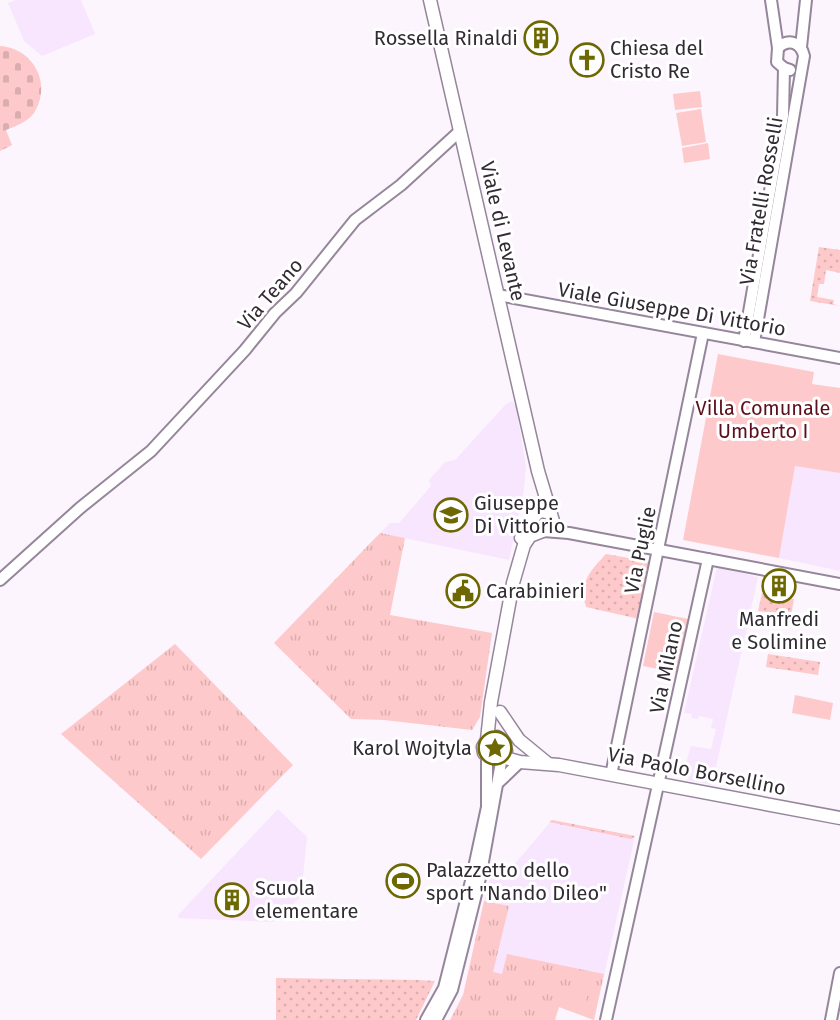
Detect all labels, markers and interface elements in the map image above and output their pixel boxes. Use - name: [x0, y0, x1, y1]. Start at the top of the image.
- building icon: Rossella Rinaldi: [523, 20, 559, 56]
- place label: Rossella Rinaldi: [374, 26, 518, 50]
- place label: Chiesa del Cristo Re: [610, 36, 703, 83]
- church icon: Chiesa del Cristo Re: [569, 42, 605, 78]
- street label: Via Fratelli Rosselli: [734, 115, 788, 287]
- street label: Viale di Levante: [475, 159, 531, 303]
- street label: Via Teano: [232, 253, 308, 335]
- street label: Viale Giuseppe Di Vittorio: [556, 277, 788, 341]
- park label: Villa Comunale Umberto I: [696, 396, 830, 443]
- place label: Giuseppe Di Vittorio: [474, 491, 565, 538]
- school or university icon: Giuseppe Di Vittorio: [433, 497, 469, 533]
- street label: Via Puglie: [619, 504, 661, 596]
- building icon: Manfredi e Solimine: [761, 568, 797, 604]
- public building icon: Carabinieri: [445, 573, 481, 609]
- place label: Carabinieri: [486, 579, 585, 603]
- place label: Manfredi e Solimine: [731, 607, 827, 654]
- street label: Via Milano: [644, 618, 688, 716]
- place icon: Karol Wojtyla: [477, 730, 513, 766]
- place label: Karol Wojtyla: [352, 736, 472, 760]
- street label: Via Paolo Borsellino: [606, 742, 788, 800]
- place label: Palazzetto dello sport "Nando Dileo": [426, 858, 607, 905]
- sports icon: Palazzetto dello sport "Nando Dileo": [385, 863, 421, 899]
- place label: Scuola elementare: [255, 876, 358, 923]
- building icon: Scuola elementare: [214, 882, 250, 918]

